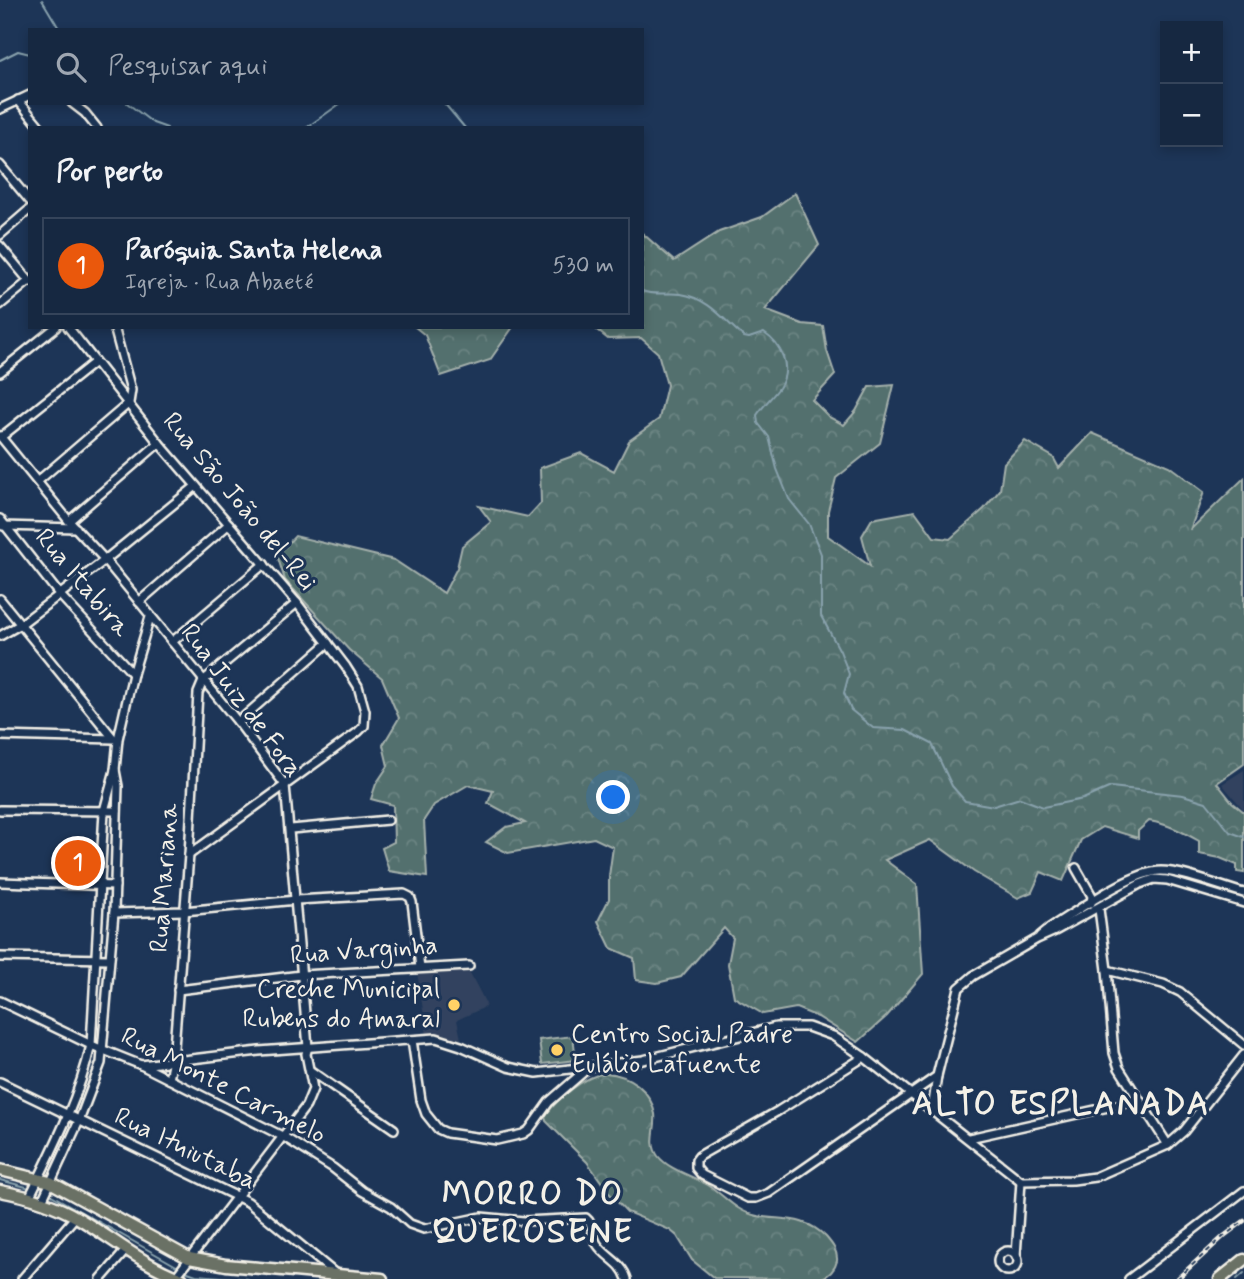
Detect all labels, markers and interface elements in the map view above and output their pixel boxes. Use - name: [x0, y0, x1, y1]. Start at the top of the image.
- map controls: [1160, 21, 1223, 147]
- button: +: [1160, 21, 1223, 84]
- search box: [28, 28, 644, 105]
- icon: search: [52, 48, 90, 86]
- text: Pesquisar aqui: [108, 50, 267, 84]
- button: −: [1160, 84, 1223, 147]
- text: Por perto: [56, 152, 163, 191]
- text: Paróquia Santa Helena: [125, 234, 383, 268]
- text: 1: [76, 251, 86, 281]
- text: 530 m: [552, 251, 614, 281]
- text: Igreja · Rua Abaeté: [125, 268, 314, 298]
- street label: Rua São João del-Rei: [154, 406, 324, 598]
- street label: Rua Itabira: [27, 522, 138, 645]
- street label: Rua Juiz de Fora: [172, 617, 310, 785]
- your location: [596, 780, 630, 814]
- street label: Rua Mariana: [143, 802, 187, 954]
- pin: 1: [55, 837, 101, 889]
- street label: Rua Varginha: [289, 929, 439, 975]
- place label: Creche Municipal Rubens do Amaral: [243, 973, 440, 1037]
- marker: Creche Municipal Rubens do Amaral: [446, 997, 462, 1013]
- place label: Centro Social Padre Eulálio Lafuente: [571, 1018, 793, 1082]
- street label: Rua Monte Carmelo: [115, 1020, 331, 1152]
- marker: Centro Social Padre Eulálio Lafuente: [549, 1042, 565, 1058]
- district label: ALTO ESPLANADA: [912, 1083, 1210, 1127]
- street label: Rua Ituiutaba: [108, 1100, 262, 1198]
- district label: MORRO DO QUEROSENE: [432, 1173, 634, 1255]

